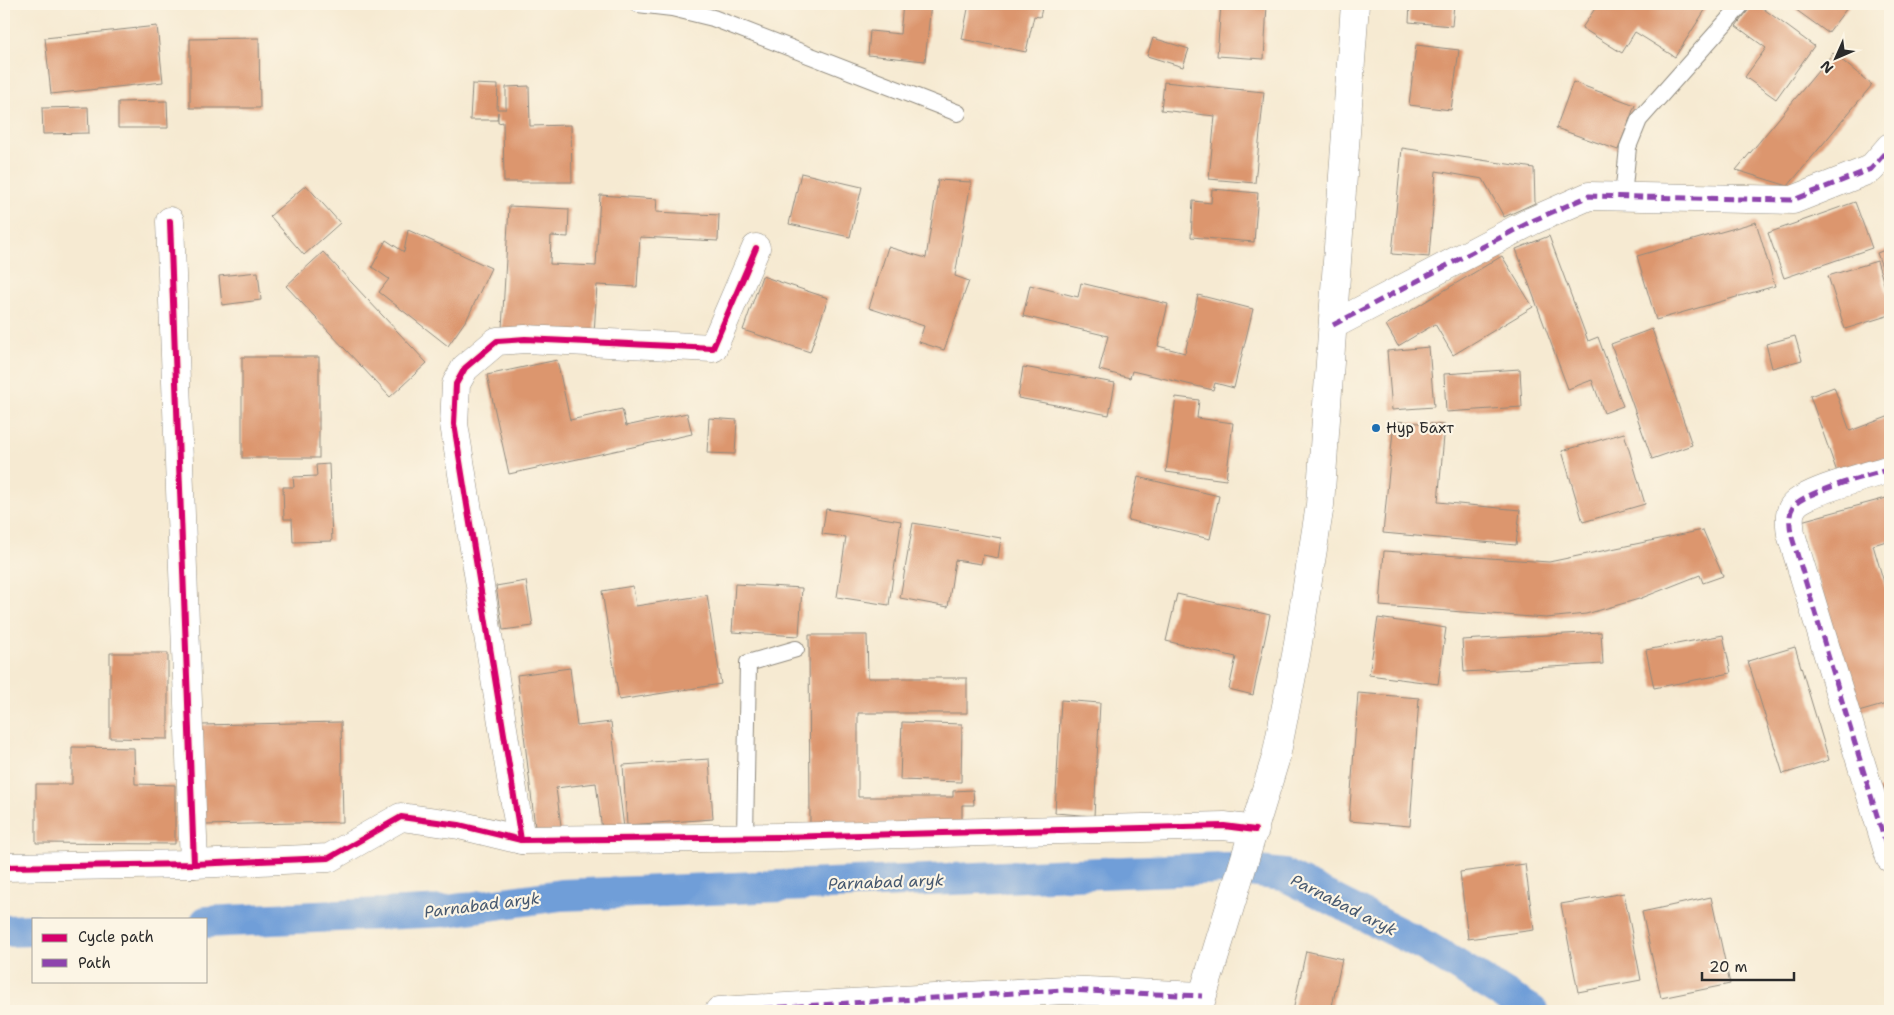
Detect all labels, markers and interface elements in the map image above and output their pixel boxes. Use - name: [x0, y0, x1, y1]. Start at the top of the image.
- north arrow: [1812, 32, 1862, 82]
- text: N: [1817, 57, 1837, 77]
- place label: Нур Бахт: [1386, 418, 1454, 438]
- marker: Нур Бахт: [1370, 422, 1382, 434]
- water label: Parnabad aryk: [828, 869, 944, 895]
- water label: Parnabad aryk: [1288, 869, 1400, 941]
- water label: Parnabad aryk: [423, 888, 541, 922]
- legend: [32, 918, 208, 982]
- text: Cycle path: [78, 927, 154, 947]
- scale bar: [1702, 950, 1794, 982]
- text: Path: [78, 953, 111, 973]
- text: 20 m: [1709, 957, 1748, 977]

